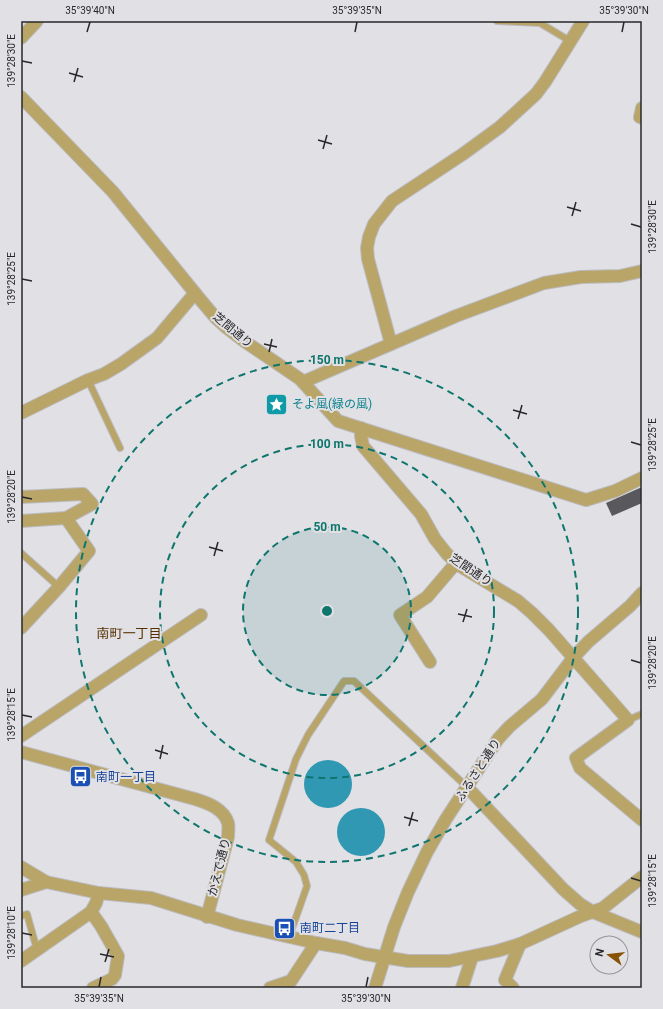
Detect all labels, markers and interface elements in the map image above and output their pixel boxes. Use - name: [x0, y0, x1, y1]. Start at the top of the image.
- text: 35°39'40"N: [65, 5, 115, 16]
- text: 35°39'35"N: [332, 5, 382, 16]
- text: 35°39'30"N: [599, 5, 649, 16]
- text: 139°28'30"E: [6, 34, 17, 88]
- text: 139°28'30"E: [647, 200, 658, 254]
- text: 139°28'25"E: [6, 252, 17, 306]
- street label: 芝間通り: [210, 309, 256, 351]
- text: 150 m: [310, 353, 344, 367]
- place icon: そよ風(緑の風): [264, 391, 290, 417]
- place label: そよ風(緑の風): [292, 397, 372, 411]
- text: 139°28'25"E: [647, 418, 658, 472]
- text: 100 m: [310, 437, 344, 451]
- text: 139°28'20"E: [6, 470, 17, 524]
- text: 50 m: [313, 520, 341, 534]
- street label: 芝間通り: [447, 551, 495, 589]
- centre of rings: [320, 604, 334, 618]
- district label: 南町一丁目: [96, 626, 162, 641]
- text: 139°28'20"E: [647, 636, 658, 690]
- text: 139°28'15"E: [6, 688, 17, 742]
- street label: ふるさと通り: [453, 736, 503, 804]
- bus stop icon: 南町一丁目: [68, 764, 94, 790]
- place label: 南町一丁目: [96, 770, 156, 784]
- street label: かえで通り: [205, 836, 233, 898]
- text: 139°28'15"E: [647, 854, 658, 908]
- text: 139°28'10"E: [6, 906, 17, 960]
- bus stop icon: 南町二丁目: [271, 915, 297, 941]
- place label: 南町二丁目: [300, 921, 360, 935]
- north arrow: [589, 935, 629, 975]
- text: N: [593, 947, 607, 958]
- text: 35°39'35"N: [74, 993, 124, 1004]
- text: 35°39'30"N: [341, 993, 391, 1004]

